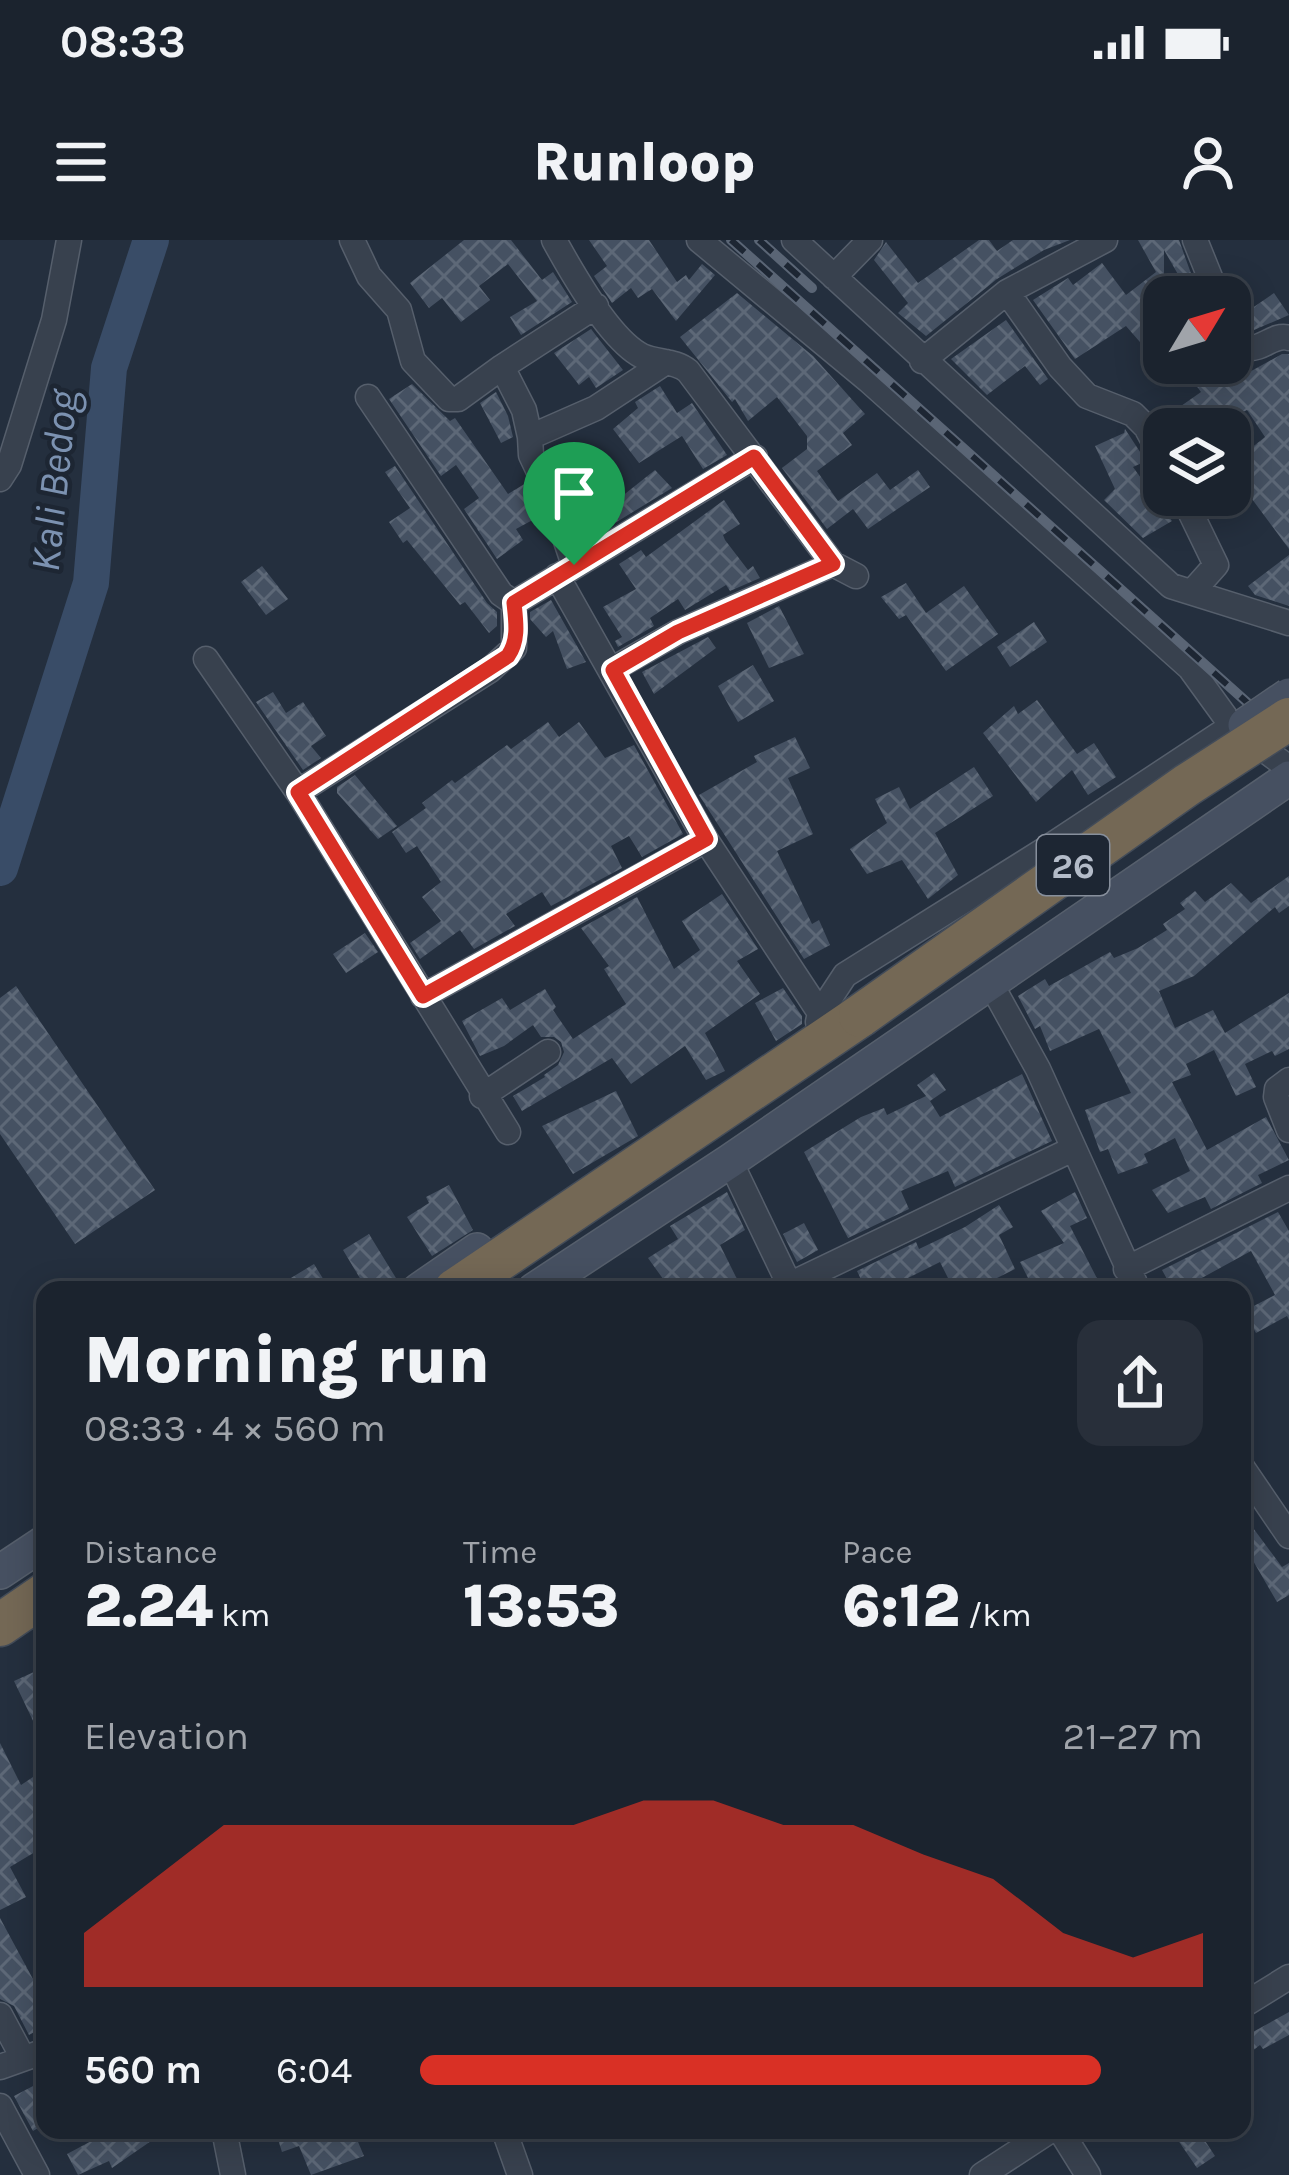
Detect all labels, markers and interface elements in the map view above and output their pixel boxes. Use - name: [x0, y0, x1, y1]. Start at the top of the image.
- text: 08:33: [60, 16, 186, 68]
- icon: menu: [48, 129, 114, 195]
- icon: person: [1175, 129, 1241, 195]
- text: Runloop: [534, 130, 755, 194]
- north arrow: [1143, 276, 1251, 384]
- map controls: [1143, 276, 1251, 516]
- water label: Kali Bedog: [20, 386, 89, 574]
- button: layers: [1143, 408, 1251, 516]
- pin: [523, 442, 625, 565]
- icon: arrive: [541, 460, 607, 526]
- road number: 26: [1037, 835, 1109, 895]
- button: share: [1077, 1320, 1203, 1446]
- text: Morning run: [84, 1321, 490, 1399]
- text: 08:33 · 4 × 560 m: [84, 1405, 386, 1451]
- text: Distance: [84, 1533, 217, 1571]
- text: Time: [463, 1533, 537, 1571]
- text: Pace: [842, 1533, 912, 1571]
- text: 2.24: [84, 1571, 213, 1641]
- text: 13:53: [463, 1571, 619, 1641]
- text: 6:12: [842, 1571, 960, 1641]
- text: km: [213, 1596, 270, 1634]
- text: /km: [960, 1596, 1032, 1634]
- text: Elevation: [84, 1713, 249, 1759]
- text: 21–27 m: [1062, 1713, 1203, 1759]
- text: 560 m: [84, 2047, 202, 2093]
- text: 6:04: [276, 2047, 352, 2093]

